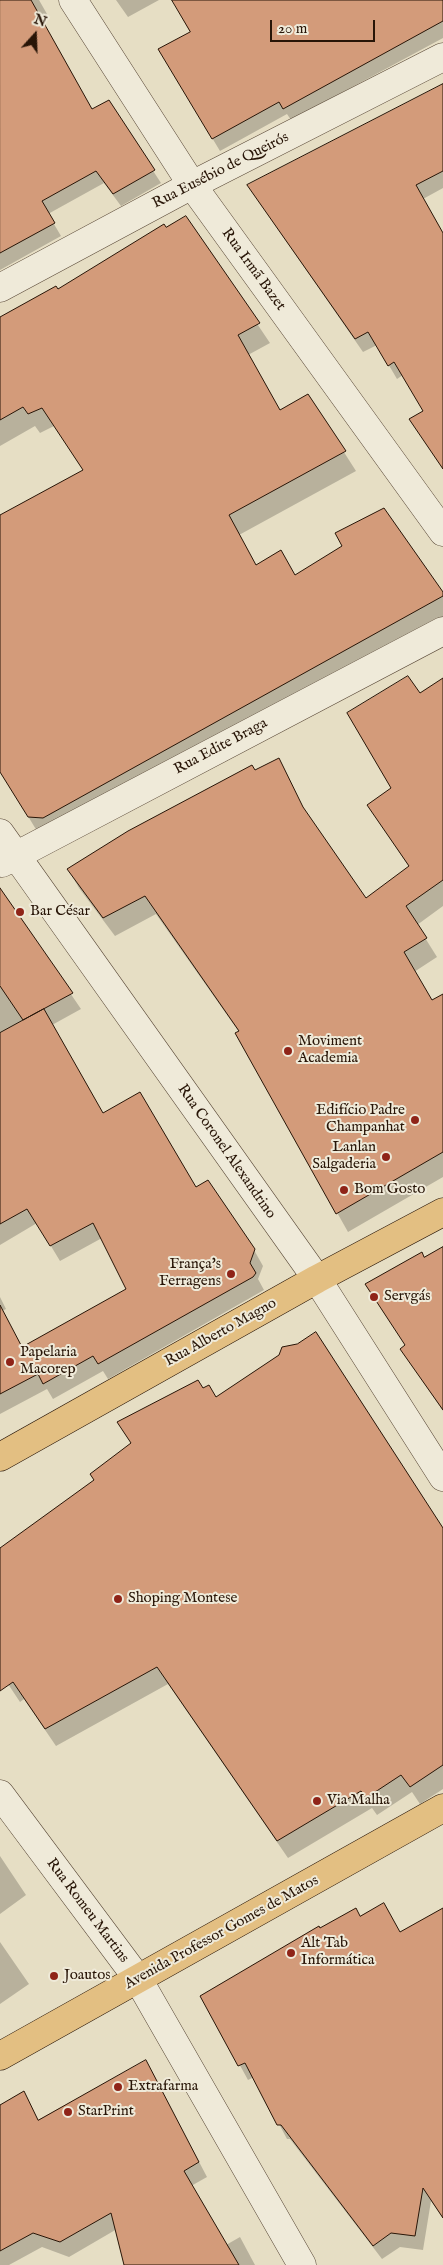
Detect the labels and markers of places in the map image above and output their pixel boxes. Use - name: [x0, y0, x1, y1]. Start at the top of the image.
- place label: Bar César: [30, 903, 90, 921]
- marker: Bar César: [14, 906, 26, 918]
- place label: Moviment Academia: [298, 1033, 362, 1068]
- marker: Moviment Academia: [282, 1045, 294, 1057]
- place label: Edifício Padre Champanhat: [316, 1102, 405, 1137]
- marker: Edifício Padre Champanhat: [409, 1114, 421, 1126]
- place label: Lanlan Salgaderia: [312, 1139, 376, 1174]
- marker: Lanlan Salgaderia: [380, 1151, 392, 1163]
- place label: Bom Gosto: [354, 1181, 425, 1199]
- marker: Bom Gosto: [338, 1184, 350, 1196]
- place label: França's Ferragens: [159, 1256, 221, 1291]
- marker: França's Ferragens: [225, 1268, 237, 1280]
- place label: Servgás: [384, 1288, 430, 1306]
- marker: Servgás: [368, 1291, 380, 1303]
- place label: Papelaria Macorep: [20, 1344, 77, 1379]
- marker: Papelaria Macorep: [4, 1356, 16, 1368]
- place label: Shoping Montese: [128, 1590, 237, 1608]
- marker: Shoping Montese: [112, 1593, 124, 1605]
- place label: Via Malha: [327, 1792, 390, 1810]
- marker: Via Malha: [311, 1795, 323, 1807]
- place label: Alt Tab Informática: [301, 1935, 374, 1970]
- marker: Alt Tab Informática: [285, 1947, 297, 1959]
- place label: Joautos: [64, 1967, 111, 1985]
- marker: Joautos: [48, 1970, 60, 1982]
- place label: Extrafarma: [128, 2078, 198, 2096]
- marker: Extrafarma: [112, 2081, 124, 2093]
- place label: StarPrint: [78, 2103, 134, 2121]
- marker: StarPrint: [62, 2106, 74, 2118]

